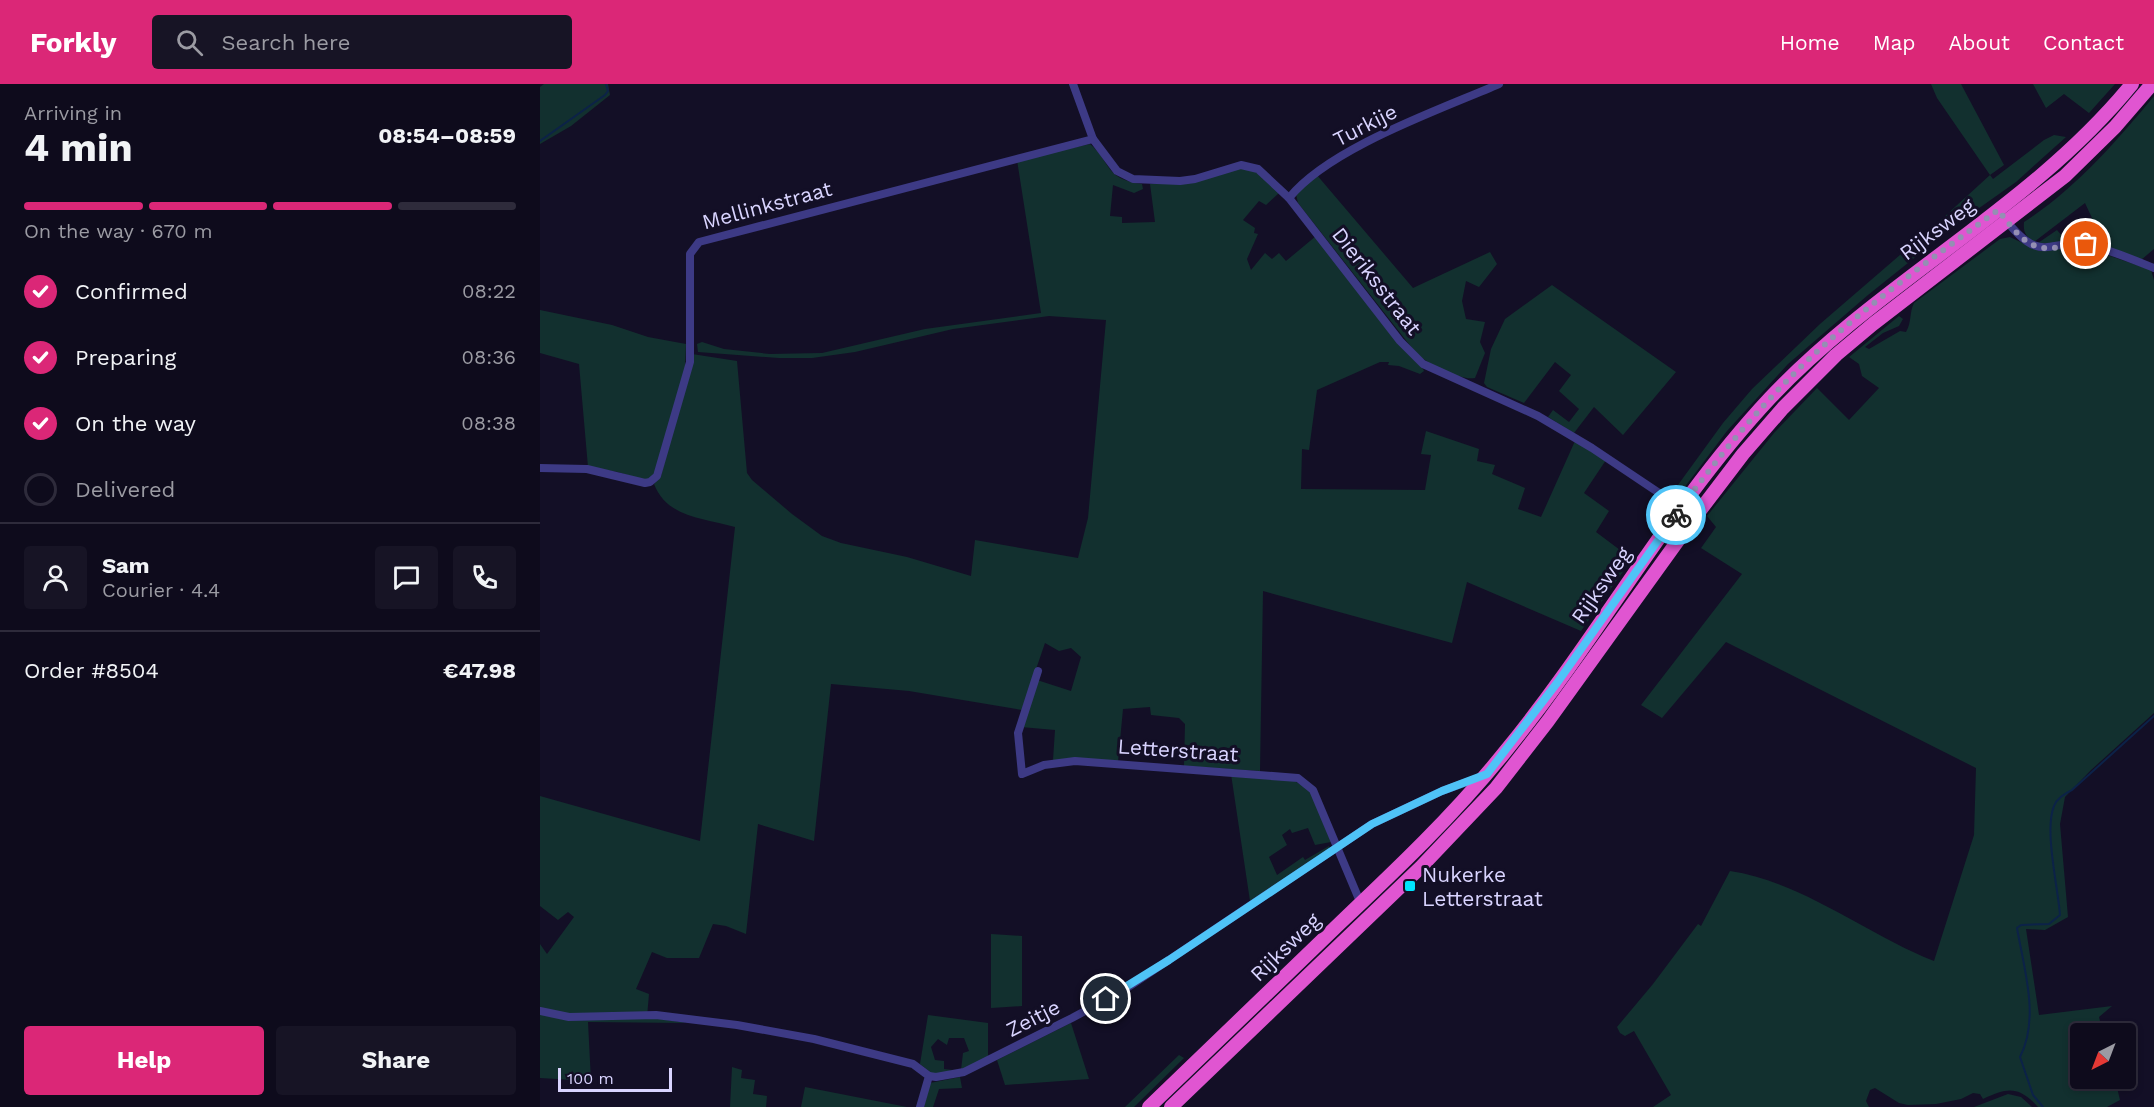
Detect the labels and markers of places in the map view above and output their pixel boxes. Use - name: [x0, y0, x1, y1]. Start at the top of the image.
- pin: [2060, 218, 2111, 269]
- place label: Nukerke Letterstraat: [1422, 862, 1543, 911]
- marker: Nukerke Letterstraat: [1403, 879, 1417, 893]
- pin: [1080, 973, 1131, 1024]

